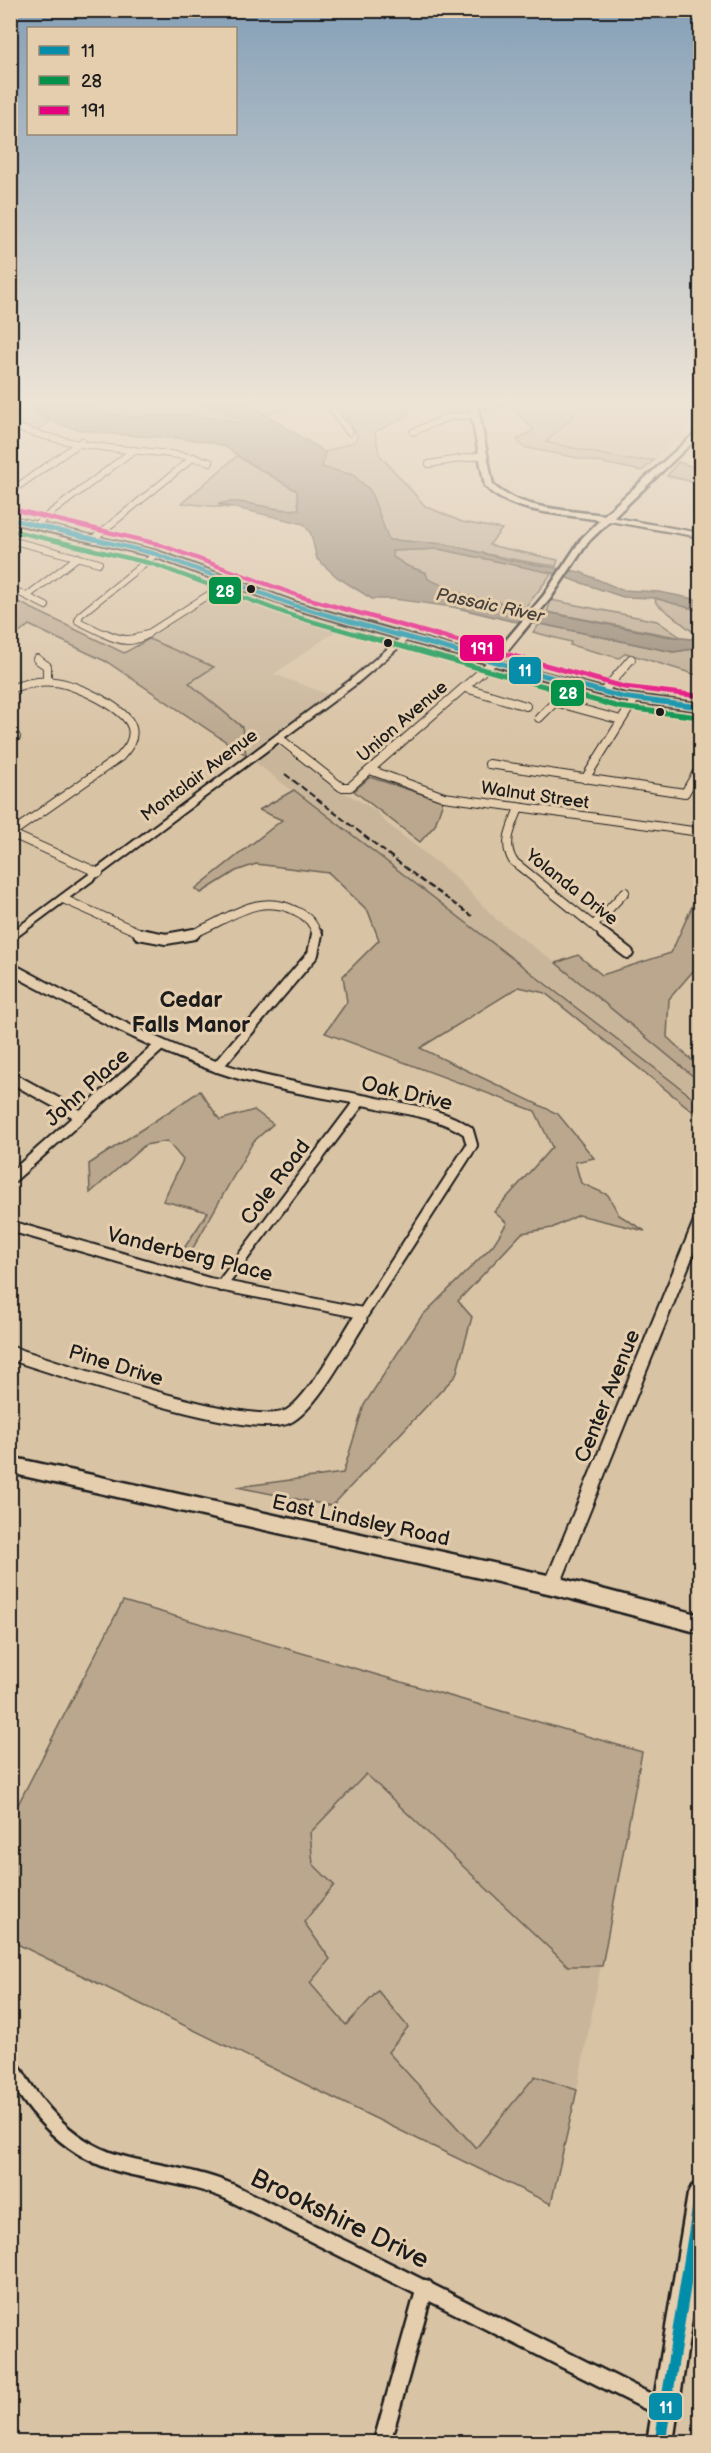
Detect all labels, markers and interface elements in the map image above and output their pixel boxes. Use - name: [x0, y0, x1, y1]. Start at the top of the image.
- legend: [27, 27, 237, 135]
- text: 11: [81, 41, 95, 62]
- text: 28: [81, 71, 102, 92]
- text: 191: [81, 101, 105, 122]
- line badge: 28: [208, 576, 242, 605]
- text: 28: [215, 583, 235, 602]
- unlabelled marker: [245, 583, 257, 595]
- water label: Passaic River: [434, 584, 547, 627]
- line badge: 191: [459, 634, 505, 662]
- unlabelled marker: [382, 637, 394, 649]
- text: 191: [471, 640, 493, 659]
- line badge: 11: [508, 656, 542, 685]
- text: 11: [518, 662, 532, 681]
- street label: Union Avenue: [353, 676, 452, 766]
- line badge: 28: [550, 679, 585, 707]
- text: 28: [558, 685, 578, 704]
- unlabelled marker: [654, 706, 666, 718]
- street label: Montclair Avenue: [137, 725, 262, 826]
- street label: Walnut Street: [479, 778, 591, 814]
- street label: Yolanda Drive: [521, 844, 622, 930]
- district label: Cedar Falls Manor: [132, 987, 250, 1039]
- street label: John Place: [40, 1043, 135, 1132]
- street label: Oak Drive: [359, 1071, 455, 1116]
- street label: Cole Road: [235, 1135, 316, 1230]
- street label: Vanderberg Place: [105, 1222, 275, 1287]
- street label: Center Avenue: [569, 1326, 646, 1466]
- street label: Pine Drive: [66, 1339, 166, 1392]
- street label: East Lindsley Road: [270, 1489, 452, 1552]
- street label: Brookshire Drive: [245, 2163, 434, 2276]
- line badge: 11: [648, 2392, 683, 2421]
- text: 11: [659, 2399, 673, 2418]

